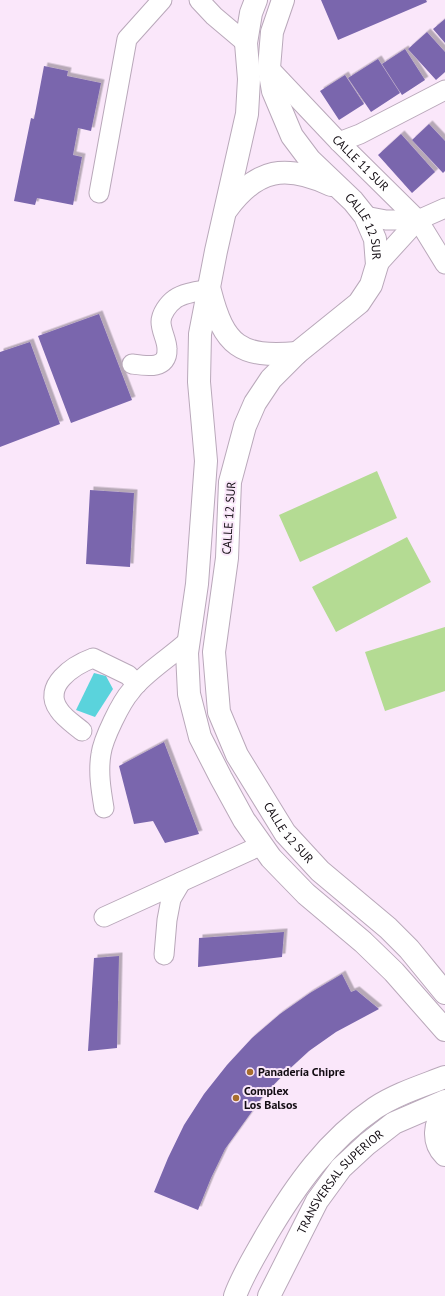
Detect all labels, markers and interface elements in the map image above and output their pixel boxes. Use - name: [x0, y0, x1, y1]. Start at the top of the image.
- street label: CALLE 11 SUR: [329, 132, 392, 194]
- street label: CALLE 12 SUR: [342, 190, 385, 260]
- street label: CALLE 12 SUR: [218, 481, 239, 555]
- street label: CALLE 12 SUR: [261, 799, 317, 866]
- place label: Panadería Chipre: [258, 1064, 345, 1079]
- marker: Panadería Chipre: [245, 1067, 255, 1077]
- place label: Complex Los Balsos: [244, 1083, 297, 1112]
- marker: Complex Los Balsos: [231, 1093, 241, 1103]
- street label: TRANSVERSAL SUPERIOR: [294, 1126, 386, 1236]

